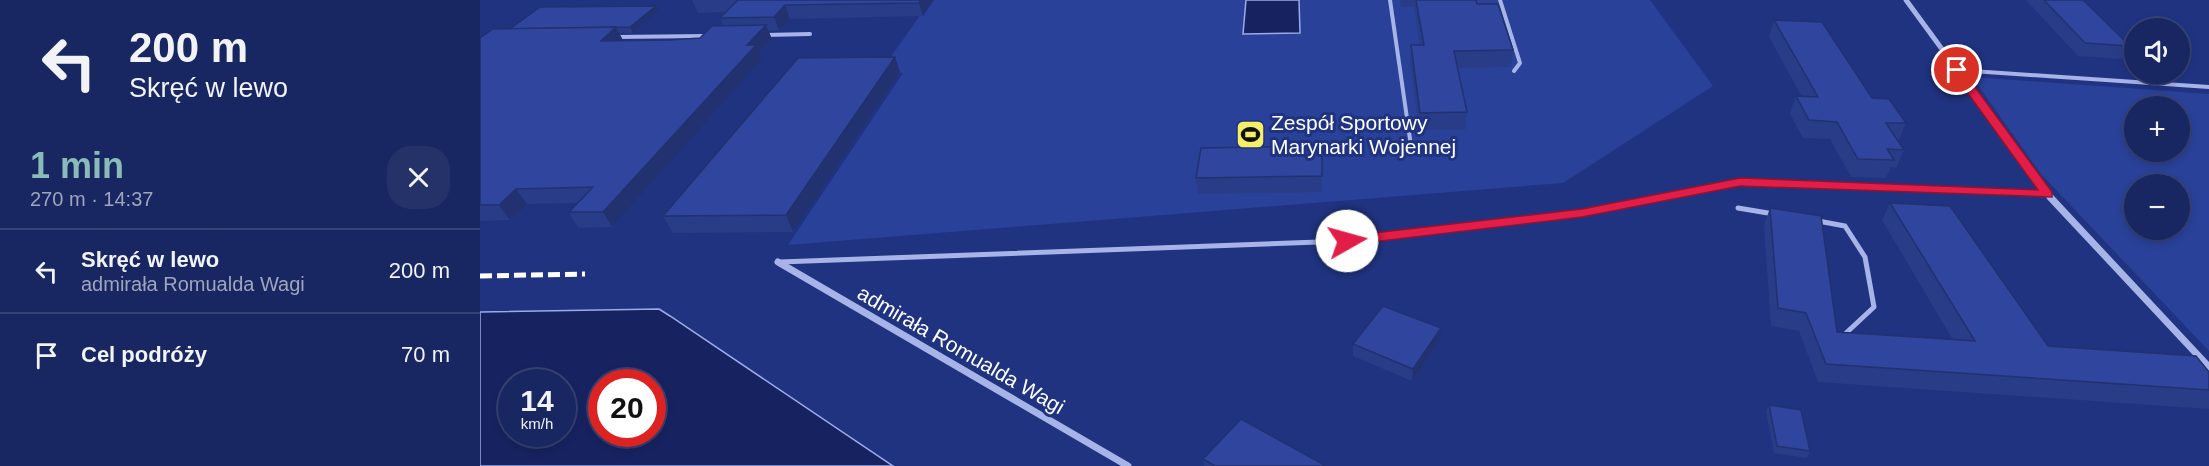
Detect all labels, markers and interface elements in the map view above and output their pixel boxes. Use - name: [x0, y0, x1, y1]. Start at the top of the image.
- map controls: [2124, 18, 2190, 240]
- button: sound: [2124, 18, 2190, 84]
- icon: left: [30, 24, 108, 102]
- text: 200 m: [129, 24, 248, 71]
- pin: [1931, 44, 1982, 95]
- icon: arrive: [1940, 53, 1973, 86]
- text: Skręć w lewo: [129, 73, 288, 103]
- button: +: [2124, 96, 2190, 162]
- place label: Zespół Sportowy Marynarki Wojennej: [1271, 111, 1456, 158]
- sports icon: Zespół Sportowy Marynarki Wojennej: [1234, 119, 1266, 151]
- text: 1 min: [30, 145, 124, 186]
- button: close: [387, 146, 450, 209]
- button: −: [2124, 174, 2190, 240]
- text: 270 m · 14:37: [30, 188, 153, 210]
- position arrow: [1315, 209, 1379, 273]
- text: Skręć w lewo: [81, 247, 219, 272]
- icon: left: [30, 255, 63, 288]
- text: 200 m: [389, 258, 450, 283]
- text: admirała Romualda Wagi: [81, 273, 305, 295]
- street label: admirała Romualda Wagi: [854, 281, 1069, 418]
- icon: arrive: [30, 339, 63, 372]
- text: Cel podróży: [81, 342, 207, 367]
- text: 70 m: [401, 342, 450, 367]
- speed limit sign: 20: [588, 369, 666, 447]
- text: 14: [520, 384, 554, 417]
- text: km/h: [521, 415, 553, 432]

